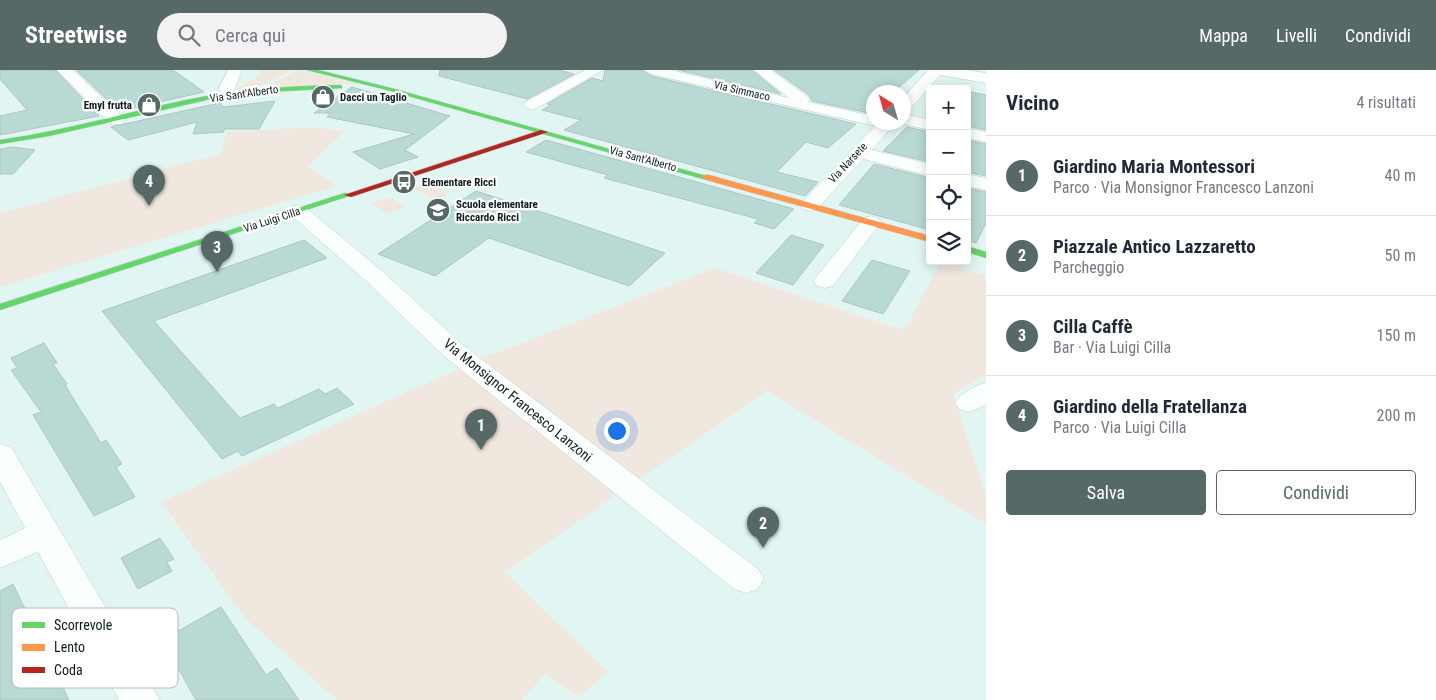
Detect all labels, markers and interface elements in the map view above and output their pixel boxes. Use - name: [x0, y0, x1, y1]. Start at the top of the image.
- search box: [157, 13, 507, 58]
- text: Streetwise: [25, 21, 127, 49]
- icon: search: [175, 21, 203, 49]
- text: Cerca qui: [215, 24, 286, 47]
- text: Mappa: [1199, 25, 1248, 46]
- text: Livelli: [1276, 25, 1317, 46]
- text: Condividi: [1345, 25, 1411, 46]
- street label: Via Simmaco: [713, 78, 772, 104]
- street label: Via Sant'Alberto: [209, 83, 280, 105]
- shop icon: Dacci un Taglio: [310, 84, 336, 110]
- north arrow: [866, 85, 911, 130]
- map controls: [926, 85, 971, 265]
- button: +: [926, 85, 971, 130]
- place label: Dacci un Taglio: [340, 91, 407, 104]
- text: Vicino: [1006, 91, 1059, 115]
- shop icon: Emyl frutta: [136, 92, 162, 118]
- text: 4 risultati: [1356, 93, 1416, 112]
- place label: Emyl frutta: [84, 99, 132, 112]
- button: −: [926, 130, 971, 175]
- street label: Via Narsete: [826, 140, 870, 186]
- street label: Via Sant'Alberto: [608, 144, 678, 174]
- text: Giardino Maria Montessori: [1053, 155, 1255, 178]
- pin: 4: [133, 165, 165, 206]
- text: 1: [1018, 166, 1026, 185]
- text: 40 m: [1384, 166, 1416, 185]
- bus stop icon: Elementare Ricci: [391, 169, 417, 195]
- button: locate: [926, 175, 971, 220]
- place label: Elementare Ricci: [422, 176, 496, 189]
- text: Parco · Via Monsignor Francesco Lanzoni: [1053, 178, 1314, 197]
- school or university icon: Scuola elementare Riccardo Ricci: [425, 197, 451, 223]
- place label: Scuola elementare Riccardo Ricci: [456, 198, 538, 224]
- street label: Via Luigi Cilla: [242, 205, 302, 235]
- button: layers: [926, 220, 971, 265]
- pin: 3: [201, 231, 233, 272]
- text: Piazzale Antico Lazzaretto: [1053, 235, 1256, 258]
- text: 2: [1018, 246, 1026, 265]
- text: 50 m: [1384, 246, 1416, 265]
- text: Parcheggio: [1053, 258, 1124, 277]
- text: Cilla Caffè: [1053, 315, 1133, 338]
- text: 3: [1018, 326, 1026, 345]
- text: 150 m: [1377, 326, 1416, 345]
- street label: Via Monsignor Francesco Lanzoni: [440, 335, 596, 465]
- text: Bar · Via Luigi Cilla: [1053, 338, 1171, 357]
- text: Giardino della Fratellanza: [1053, 395, 1247, 418]
- text: 4: [1018, 406, 1026, 425]
- text: 200 m: [1377, 406, 1416, 425]
- pin: 1: [465, 409, 497, 450]
- your location: [604, 418, 630, 444]
- text: Parco · Via Luigi Cilla: [1053, 418, 1186, 437]
- button: Salva: [1006, 470, 1206, 515]
- button: Condividi: [1216, 470, 1416, 515]
- pin: 2: [747, 507, 779, 548]
- legend: [12, 608, 178, 688]
- text: Scorrevole: [54, 617, 113, 633]
- text: Lento: [54, 639, 85, 655]
- text: Coda: [54, 662, 83, 678]

